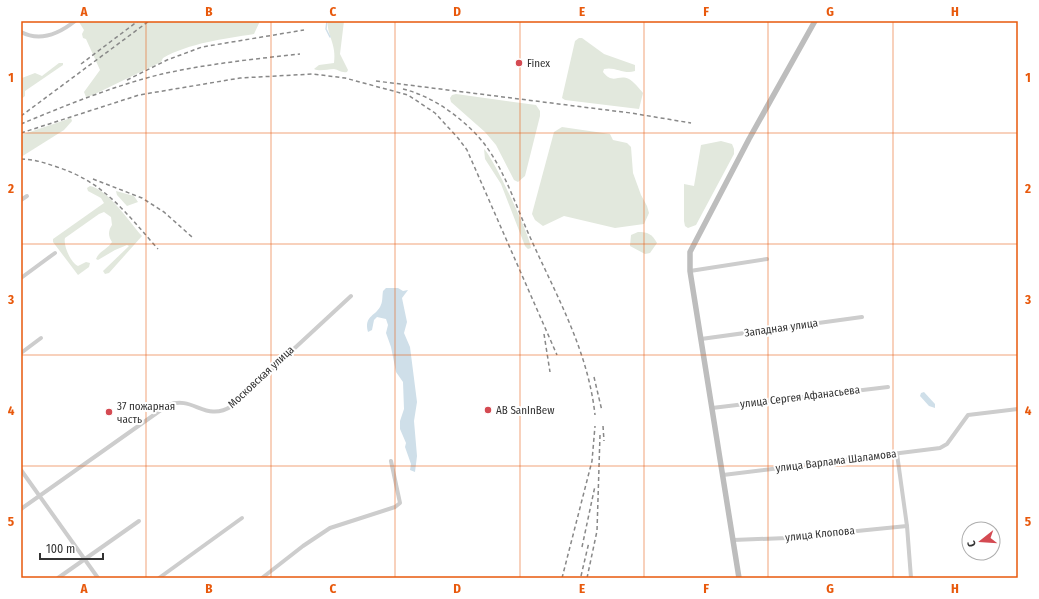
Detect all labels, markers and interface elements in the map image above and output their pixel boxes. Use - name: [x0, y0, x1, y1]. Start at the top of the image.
- text: A: [79, 4, 88, 19]
- text: B: [205, 4, 213, 19]
- text: C: [330, 4, 337, 19]
- text: D: [453, 4, 461, 19]
- text: E: [579, 4, 585, 19]
- text: F: [703, 4, 709, 19]
- text: G: [826, 4, 834, 19]
- text: H: [951, 4, 959, 19]
- place label: Finex: [527, 57, 550, 70]
- marker: Finex: [514, 58, 524, 68]
- text: 1: [8, 70, 14, 85]
- text: 1: [1025, 70, 1031, 85]
- text: 2: [7, 181, 14, 196]
- text: 2: [1024, 181, 1031, 196]
- text: 3: [7, 292, 14, 307]
- text: 3: [1024, 292, 1031, 307]
- street label: Западная улица: [743, 316, 819, 340]
- street label: Московская улица: [225, 343, 297, 411]
- street label: улица Сергея Афанасьева: [739, 383, 861, 411]
- place label: 37 пожарная часть: [117, 400, 175, 426]
- text: 4: [8, 403, 15, 418]
- text: 4: [1025, 403, 1032, 418]
- place label: AB SanInBew: [496, 404, 554, 417]
- marker: AB SanInBew: [483, 405, 493, 415]
- marker: 37 пожарная часть: [104, 407, 114, 417]
- street label: улица Варлама Шаламова: [775, 447, 897, 475]
- text: 5: [8, 514, 14, 529]
- text: 5: [1025, 514, 1031, 529]
- north arrow: [961, 521, 1001, 561]
- street label: улица Клопова: [785, 524, 855, 544]
- scale bar: [40, 535, 103, 561]
- text: С: [965, 539, 979, 548]
- text: 100 m: [46, 542, 75, 556]
- text: A: [79, 581, 88, 596]
- text: B: [205, 581, 213, 596]
- text: C: [330, 581, 337, 596]
- text: D: [453, 581, 461, 596]
- text: E: [579, 581, 585, 596]
- text: F: [703, 581, 709, 596]
- text: G: [826, 581, 834, 596]
- text: H: [951, 581, 959, 596]

